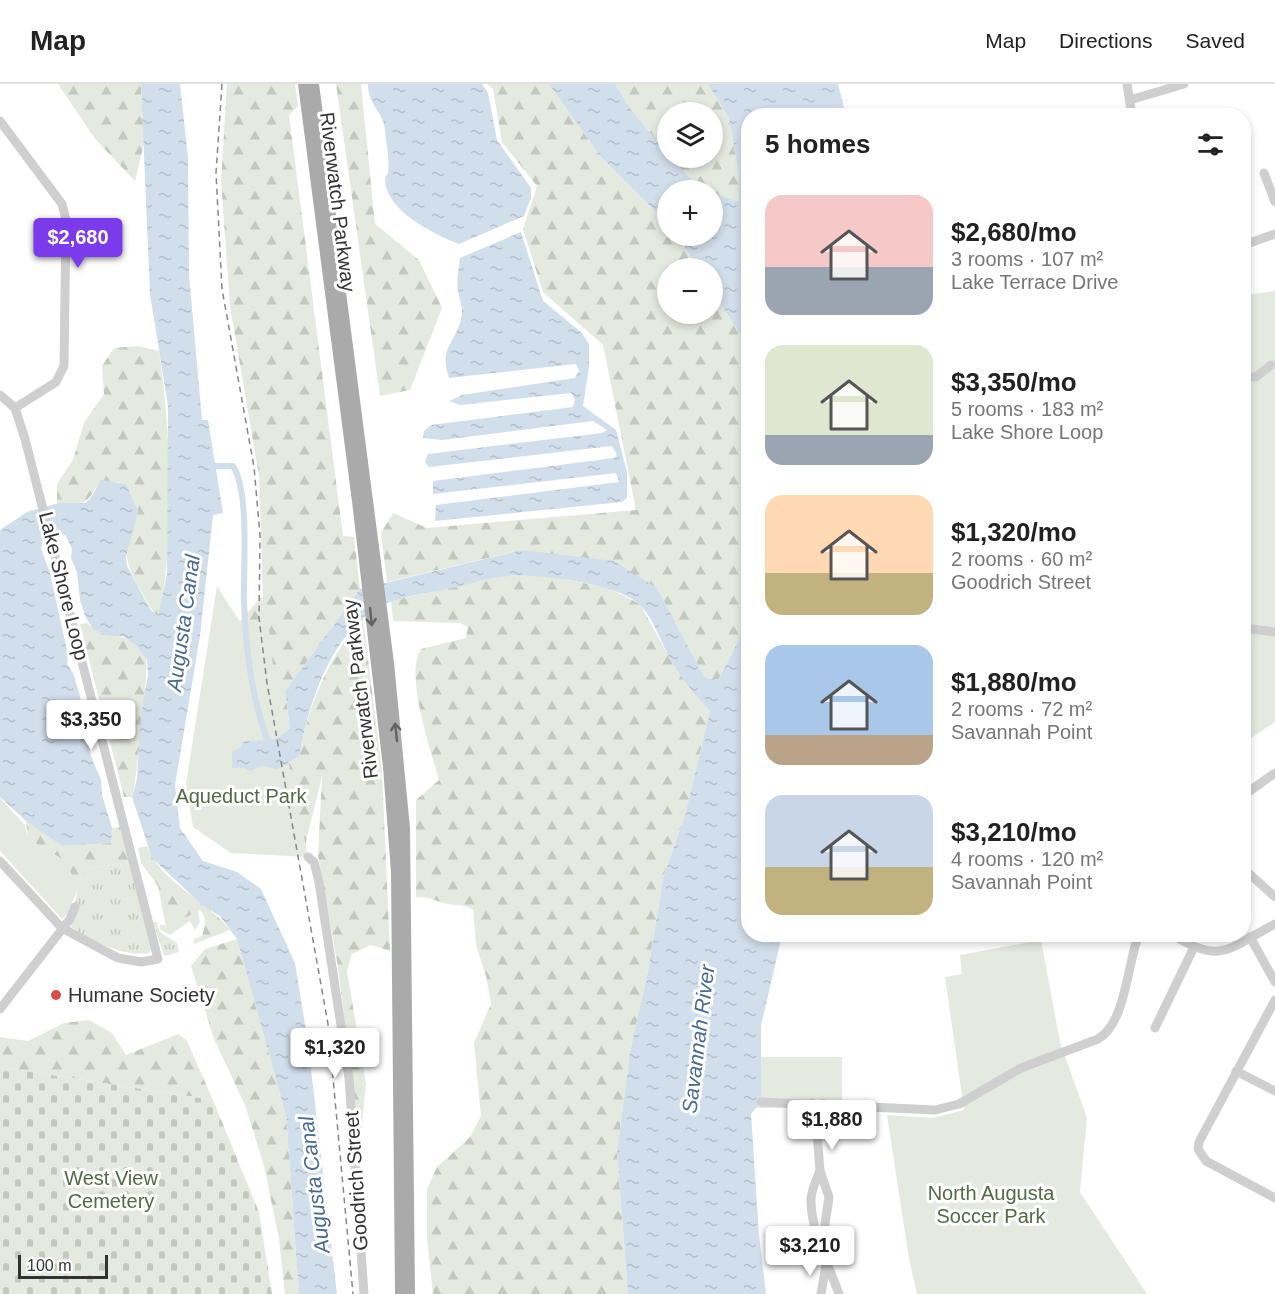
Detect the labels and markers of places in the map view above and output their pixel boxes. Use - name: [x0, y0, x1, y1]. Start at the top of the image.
- pin: $2,680: [29, 218, 127, 269]
- pin: $3,350: [42, 700, 140, 751]
- place label: Humane Society: [68, 984, 215, 1006]
- marker: Humane Society: [49, 988, 63, 1002]
- pin: $1,320: [286, 1028, 384, 1079]
- pin: $1,880: [783, 1100, 881, 1151]
- pin: $3,210: [761, 1226, 859, 1277]

